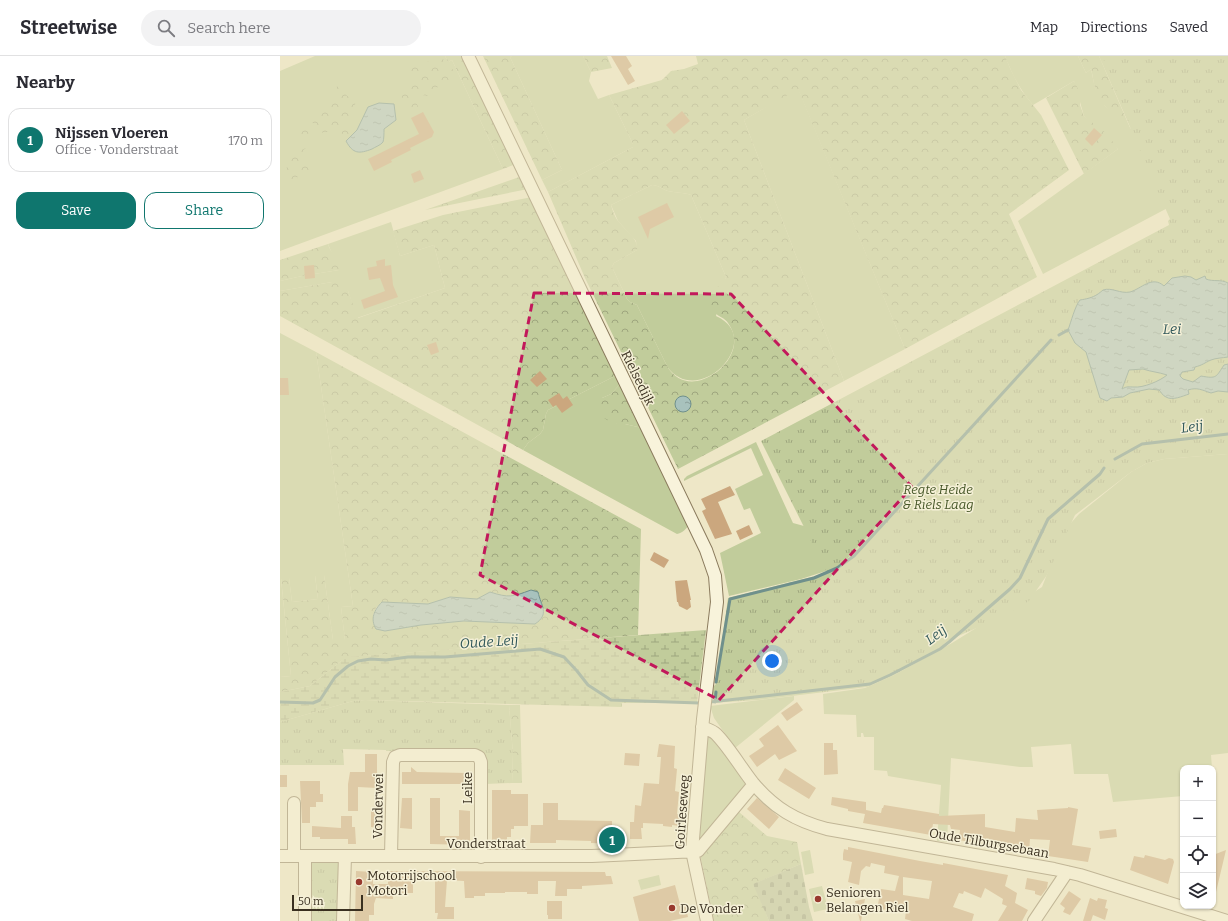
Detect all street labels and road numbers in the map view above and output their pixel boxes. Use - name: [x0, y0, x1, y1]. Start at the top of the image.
- street label: Rielsedijk: [618, 348, 658, 408]
- street label: Leike: [460, 772, 475, 804]
- street label: Vonderwei: [370, 773, 386, 839]
- street label: Goirleseweg: [672, 774, 692, 850]
- street label: Oude Tilburgsebaan: [928, 825, 1051, 861]
- street label: Vonderstraat: [446, 836, 526, 851]

